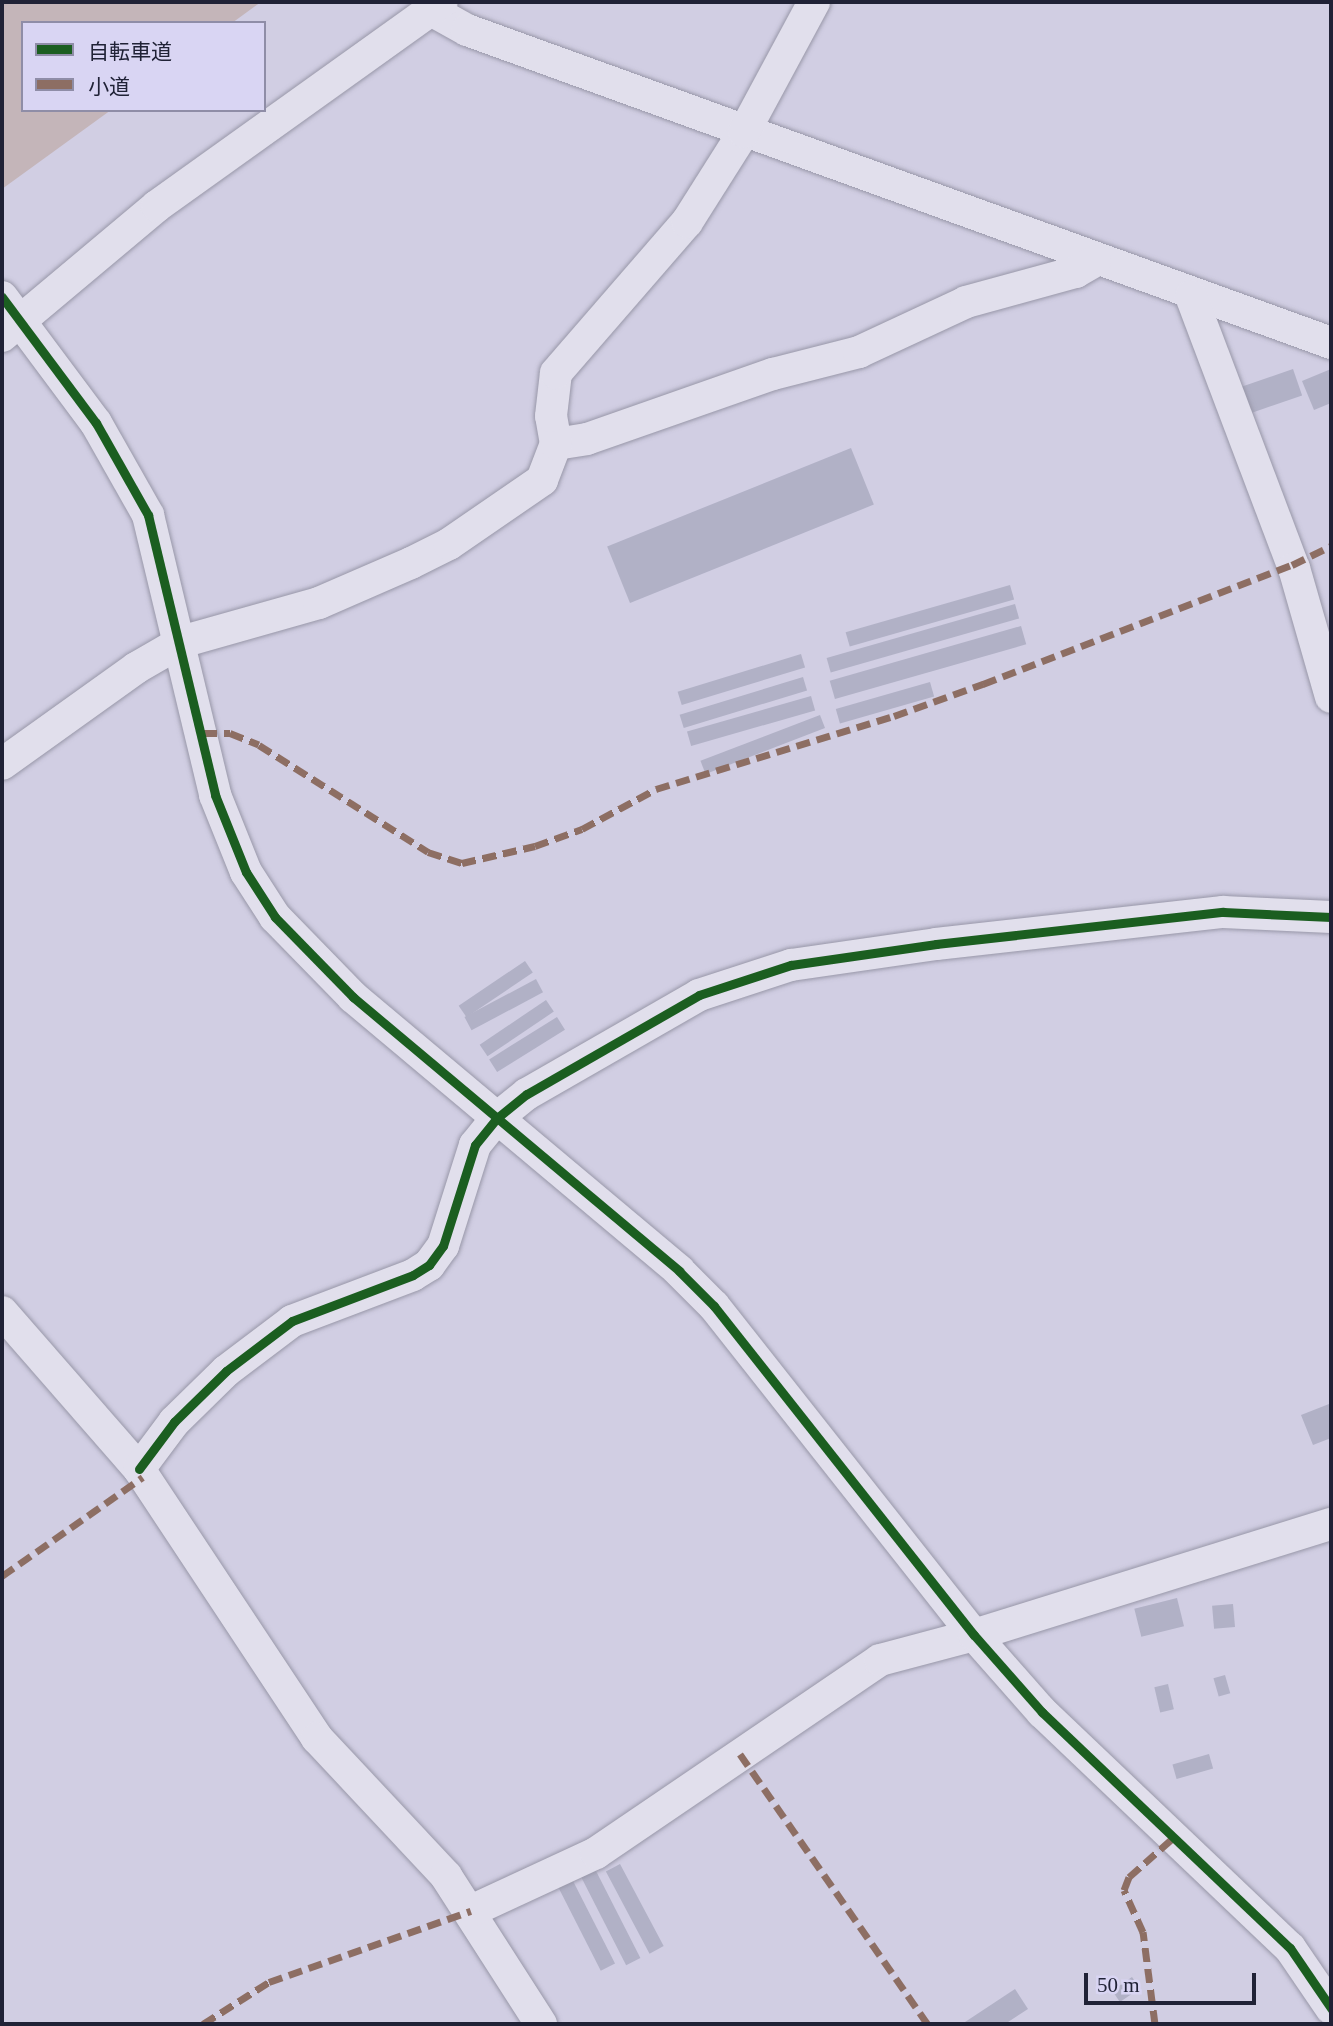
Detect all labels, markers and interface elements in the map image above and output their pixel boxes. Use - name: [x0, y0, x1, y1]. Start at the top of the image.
- legend: [21, 21, 266, 112]
- text: 自転車道: [88, 40, 172, 64]
- text: 小道: [88, 75, 130, 99]
- scale bar: [1088, 1960, 1260, 2004]
- text: 50 m: [1097, 1973, 1140, 1997]

